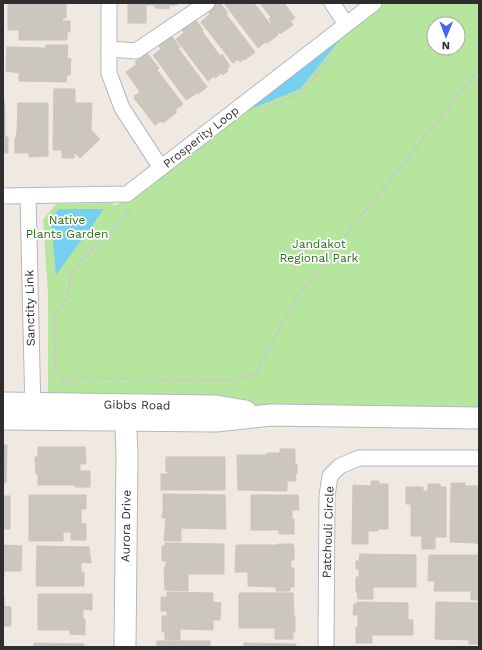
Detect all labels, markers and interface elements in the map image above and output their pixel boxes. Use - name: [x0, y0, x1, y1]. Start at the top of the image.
- north arrow: [426, 16, 466, 56]
- text: N: [442, 39, 450, 52]
- street label: Prosperity Loop: [160, 103, 242, 171]
- park label: Native Plants Garden: [26, 213, 108, 241]
- park label: Jandakot Regional Park: [280, 237, 359, 265]
- street label: Sanctity Link: [22, 270, 38, 346]
- street label: Gibbs Road: [104, 397, 170, 413]
- street label: Patchouli Circle: [319, 486, 337, 578]
- street label: Aurora Drive: [118, 490, 134, 562]

